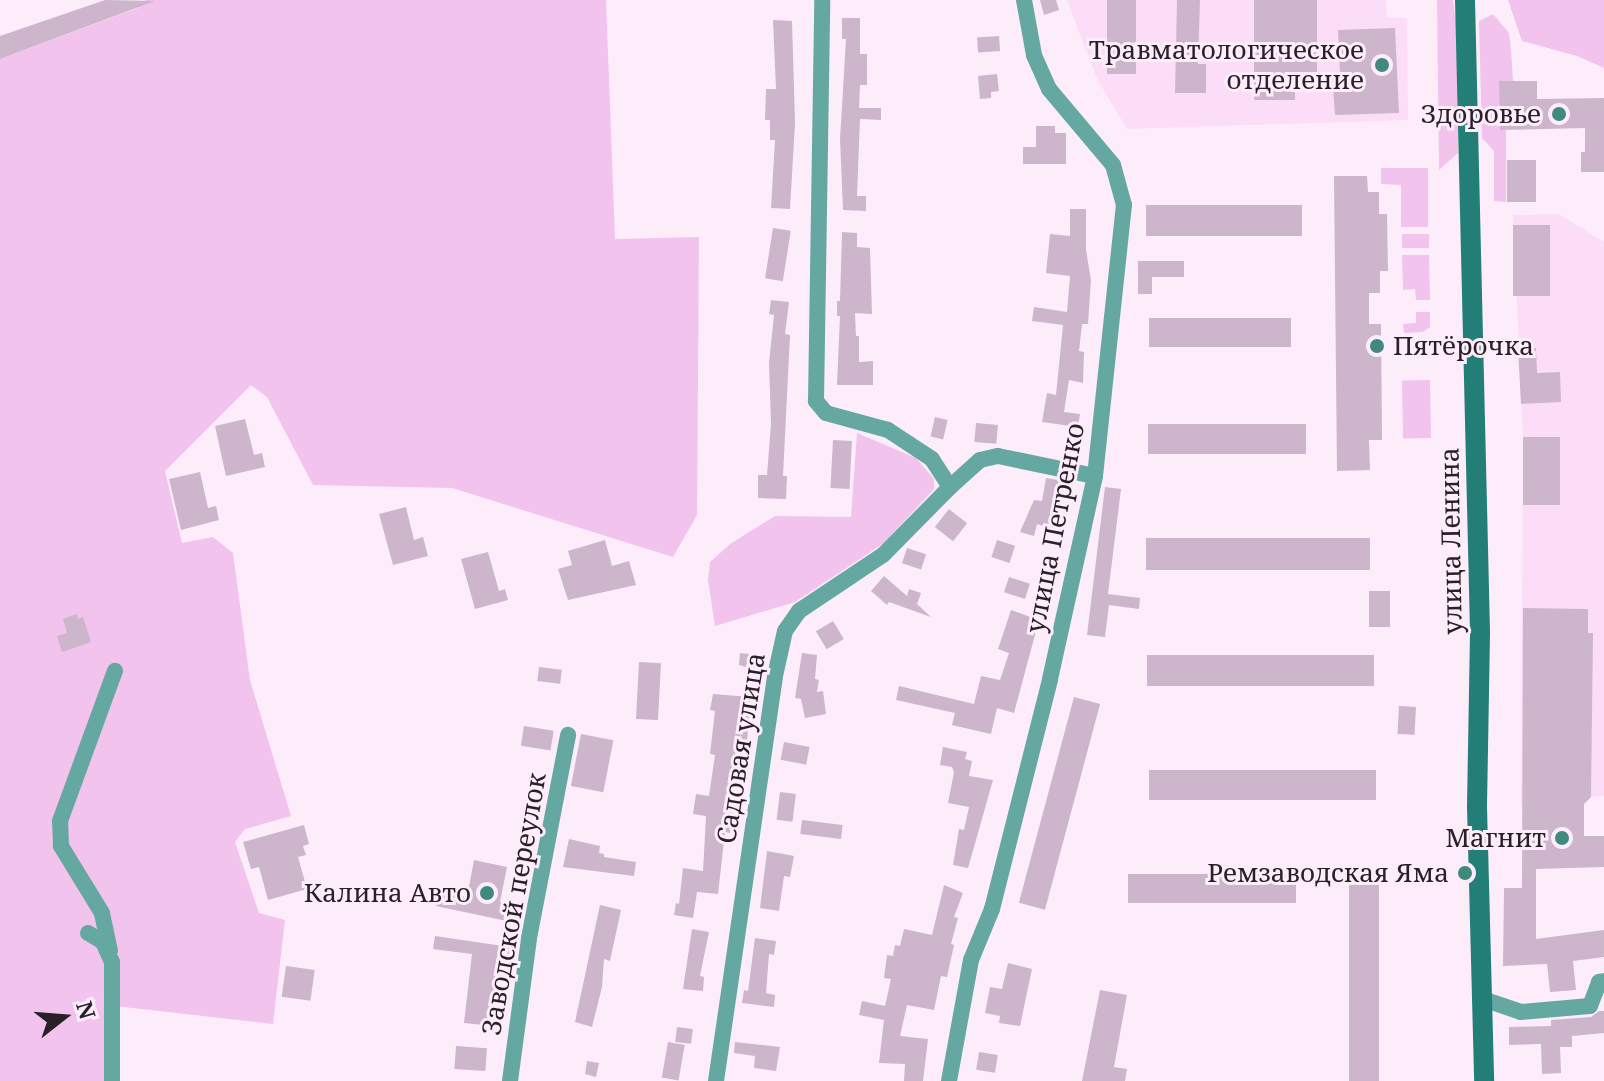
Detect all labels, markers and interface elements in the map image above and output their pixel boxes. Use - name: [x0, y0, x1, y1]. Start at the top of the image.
- place label: Травматологическое отделение: [1089, 34, 1364, 96]
- marker: Травматологическое отделение: [1371, 54, 1393, 76]
- place label: Здоровье: [1421, 98, 1541, 130]
- marker: Здоровье: [1548, 103, 1570, 125]
- place label: Пятёрочка: [1393, 330, 1534, 362]
- marker: Пятёрочка: [1368, 337, 1386, 355]
- street label: улица Петренко: [1019, 420, 1091, 636]
- street label: улица Ленина: [1434, 447, 1468, 635]
- street label: Садовая улица: [711, 650, 771, 846]
- street label: Заводской переулок: [476, 770, 552, 1038]
- place label: Магнит: [1445, 822, 1546, 854]
- marker: Магнит: [1553, 829, 1571, 847]
- place label: Ремзаводская Яма: [1207, 857, 1449, 889]
- marker: Ремзаводская Яма: [1456, 864, 1474, 882]
- place label: Калина Авто: [304, 877, 471, 909]
- marker: Калина Авто: [478, 884, 496, 902]
- north arrow: [24, 977, 104, 1057]
- text: N: [70, 997, 104, 1023]

